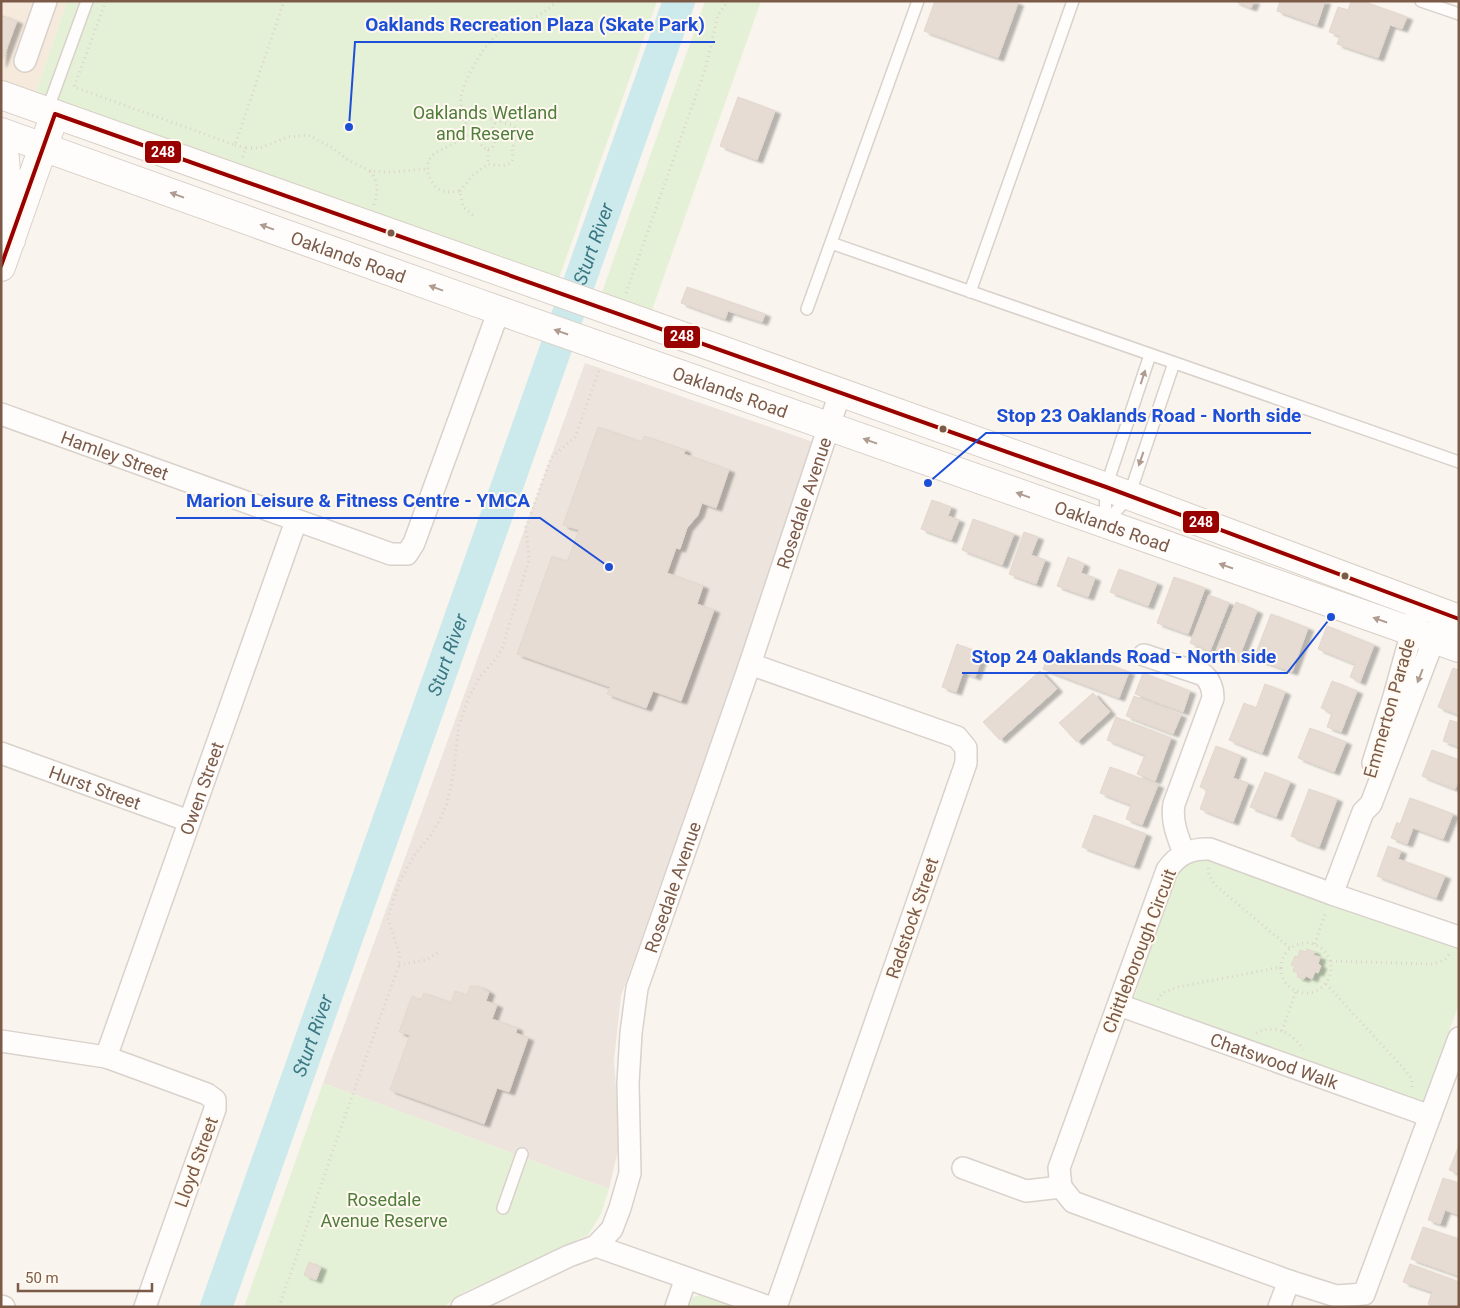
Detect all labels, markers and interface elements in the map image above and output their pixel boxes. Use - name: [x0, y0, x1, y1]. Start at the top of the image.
- callout: Oaklands Recreation Plaza (Skate Park): [355, 8, 715, 42]
- text: Oaklands Recreation Plaza (Skate Park): [365, 13, 705, 36]
- park label: Oaklands Wetland and Reserve: [413, 102, 557, 144]
- line badge: 248: [144, 140, 182, 164]
- text: 248: [151, 144, 175, 160]
- one-way arrow: [169, 191, 184, 198]
- water label: Sturt River: [568, 199, 618, 288]
- one-way arrow: [259, 223, 274, 230]
- street label: Oaklands Road: [288, 226, 409, 287]
- unlabelled marker: [386, 228, 396, 238]
- one-way arrow: [428, 284, 443, 292]
- line badge: 248: [663, 325, 701, 349]
- one-way arrow: [553, 328, 568, 335]
- text: 248: [670, 328, 694, 344]
- street label: Oaklands Road: [670, 362, 791, 422]
- one-way arrow: [1140, 369, 1147, 384]
- callout: Stop 23 Oaklands Road - North side: [986, 399, 1311, 433]
- text: Stop 23 Oaklands Road - North side: [997, 404, 1301, 427]
- unlabelled marker: [938, 424, 948, 434]
- street label: Hamley Street: [58, 426, 172, 484]
- street label: Rosedale Avenue: [772, 434, 835, 571]
- one-way arrow: [863, 437, 878, 444]
- one-way arrow: [1137, 452, 1145, 467]
- callout: Marion Leisure & Fitness Centre - YMCA: [176, 484, 540, 518]
- text: Marion Leisure & Fitness Centre - YMCA: [186, 489, 530, 512]
- one-way arrow: [1016, 491, 1031, 498]
- street label: Oaklands Road: [1052, 496, 1173, 556]
- line badge: 248: [1182, 510, 1220, 534]
- text: 248: [1189, 514, 1213, 530]
- one-way arrow: [1219, 562, 1234, 569]
- unlabelled marker: [1340, 571, 1350, 581]
- water label: Sturt River: [422, 610, 473, 699]
- one-way arrow: [1372, 616, 1387, 624]
- street label: Emmerton Parade: [1359, 636, 1419, 780]
- callout: Stop 24 Oaklands Road - North side: [962, 639, 1287, 673]
- text: Stop 24 Oaklands Road - North side: [972, 645, 1276, 668]
- one-way arrow: [1416, 669, 1424, 684]
- street label: Owen Street: [175, 739, 227, 838]
- street label: Hurst Street: [46, 761, 144, 813]
- street label: Rosedale Avenue: [640, 819, 705, 955]
- street label: Radstock Street: [881, 855, 943, 981]
- street label: Chittleborough Circuit: [1098, 866, 1180, 1036]
- water label: Sturt River: [287, 991, 338, 1080]
- street label: Chatswood Walk: [1208, 1028, 1342, 1093]
- street label: Lloyd Street: [170, 1114, 222, 1210]
- park label: Rosedale Avenue Reserve: [320, 1189, 448, 1231]
- scale bar: [18, 1260, 151, 1292]
- text: 50 m: [25, 1269, 59, 1287]

